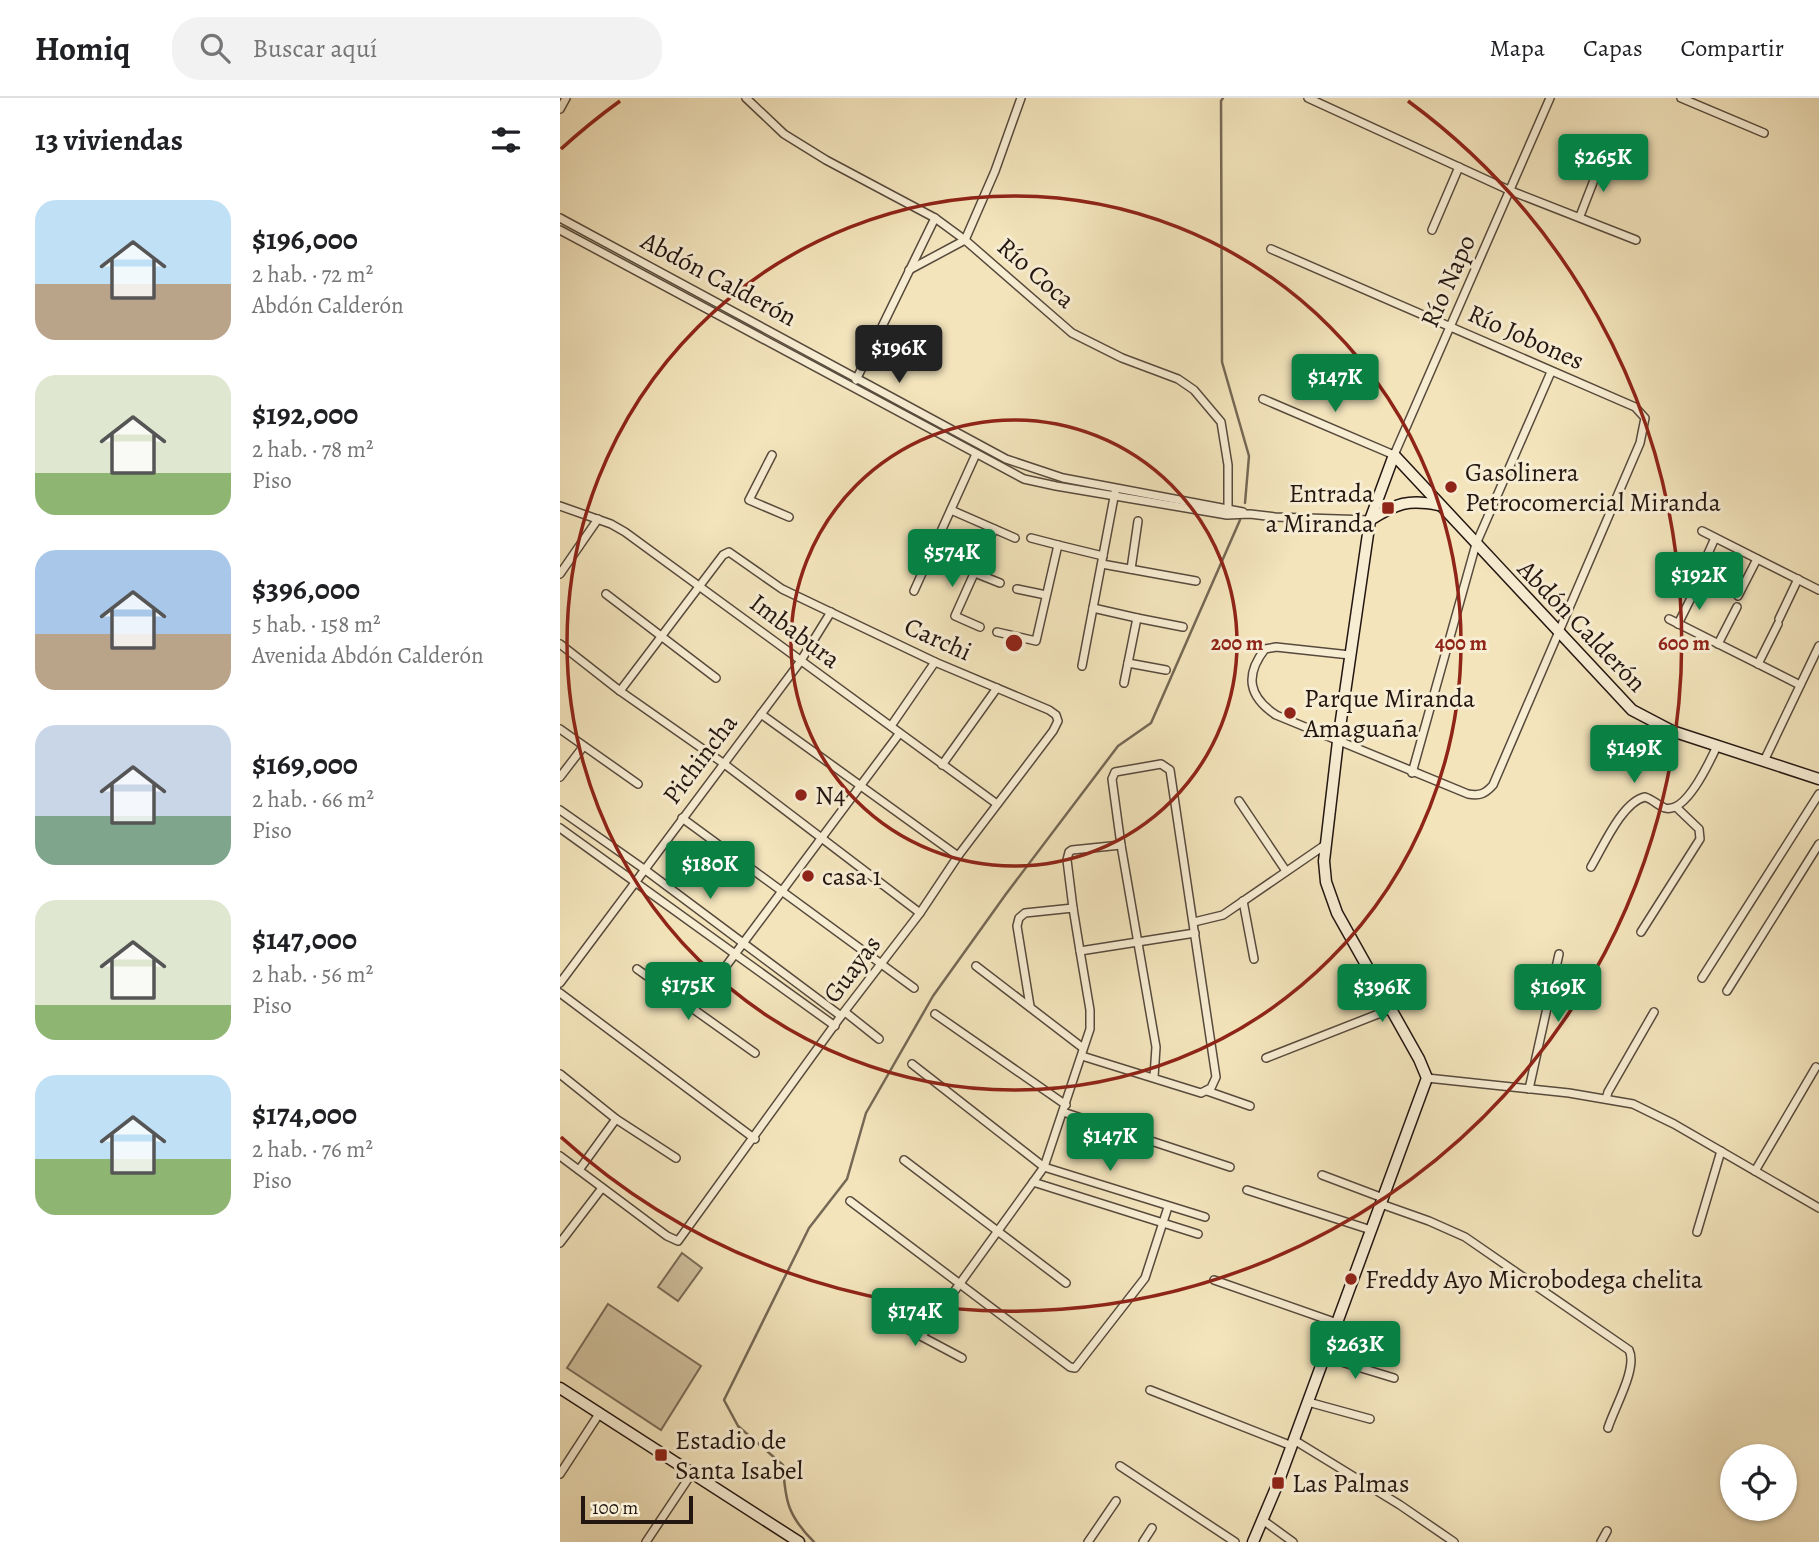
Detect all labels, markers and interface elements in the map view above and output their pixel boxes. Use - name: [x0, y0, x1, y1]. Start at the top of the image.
- search box: [172, 17, 662, 80]
- text: Homiq: [35, 26, 130, 71]
- icon: search: [196, 29, 234, 67]
- text: Buscar aquí: [252, 31, 377, 66]
- text: Mapa: [1490, 32, 1545, 64]
- text: Capas: [1583, 32, 1643, 64]
- text: Compartir: [1681, 32, 1784, 64]
- text: 13 viviendas: [35, 120, 183, 160]
- icon: filters: [487, 121, 525, 159]
- pin: $265K: [1554, 134, 1652, 194]
- text: $265K: [1574, 141, 1632, 172]
- text: $196,000: [252, 219, 358, 259]
- street label: Abdón Calderón: [634, 223, 803, 335]
- icon: home: [91, 228, 175, 312]
- street label: Río Coca: [990, 229, 1082, 317]
- street label: Río Napo: [1412, 229, 1484, 333]
- text: 2 hab. · 72 m²: [252, 259, 373, 290]
- text: Abdón Calderón: [252, 290, 404, 321]
- street label: Río Jobones: [1462, 296, 1590, 378]
- pin: $196K: [850, 326, 948, 385]
- text: $196K: [871, 332, 927, 363]
- pin: $147K: [1286, 354, 1384, 414]
- text: $147K: [1308, 361, 1362, 392]
- text: $192,000: [252, 394, 358, 434]
- icon: home: [91, 403, 175, 487]
- text: 2 hab. · 78 m²: [252, 434, 374, 465]
- place label: Gasolinera Petrocomercial Miranda: [1465, 455, 1721, 520]
- text: Piso: [252, 465, 292, 496]
- place label: Entrada a Miranda: [1266, 476, 1374, 541]
- marker: Gasolinera Petrocomercial Miranda: [1443, 479, 1459, 495]
- marker: Entrada a Miranda: [1380, 500, 1396, 516]
- pin: $574K: [903, 530, 1001, 589]
- text: $574K: [924, 536, 980, 567]
- street label: Abdón Calderón: [1509, 551, 1654, 700]
- pin: $192K: [1650, 552, 1748, 612]
- text: $192K: [1671, 559, 1727, 590]
- text: $396,000: [252, 569, 360, 609]
- icon: home: [91, 578, 175, 662]
- street label: Imbabura: [742, 585, 848, 677]
- text: 5 hab. · 158 m²: [252, 609, 381, 640]
- street label: Carchi: [899, 609, 977, 669]
- text: 200 m: [1211, 629, 1264, 657]
- text: 400 m: [1435, 629, 1488, 657]
- text: 600 m: [1658, 629, 1710, 657]
- centre of rings: [1002, 631, 1026, 655]
- text: Avenida Abdón Calderón: [252, 640, 484, 671]
- place label: Parque Miranda Amaguaña: [1303, 681, 1475, 746]
- marker: Parque Miranda Amaguaña: [1282, 705, 1298, 721]
- street label: Pichincha: [654, 707, 746, 811]
- pin: $149K: [1585, 726, 1683, 785]
- text: $149K: [1606, 732, 1662, 763]
- text: $169,000: [252, 744, 358, 784]
- icon: home: [91, 753, 175, 837]
- place label: N4: [815, 778, 846, 813]
- text: 2 hab. · 66 m²: [252, 784, 374, 815]
- marker: N4: [793, 787, 809, 803]
- text: Piso: [252, 815, 292, 846]
- pin: $180K: [661, 842, 759, 901]
- text: $180K: [682, 848, 738, 879]
- place label: casa 1: [822, 859, 882, 894]
- marker: casa 1: [800, 868, 816, 884]
- text: $147,000: [252, 919, 357, 959]
- icon: home: [91, 928, 175, 1012]
- street label: Guayas: [815, 928, 889, 1010]
- text: 2 hab. · 56 m²: [252, 959, 373, 990]
- pin: $175K: [639, 962, 737, 1022]
- pin: $396K: [1333, 964, 1431, 1024]
- pin: $169K: [1509, 964, 1607, 1024]
- text: $175K: [661, 969, 715, 1000]
- text: $396K: [1353, 971, 1411, 1002]
- text: $169K: [1530, 971, 1586, 1002]
- text: Piso: [252, 990, 292, 1021]
- text: $174,000: [252, 1094, 357, 1134]
- icon: home: [91, 1103, 175, 1187]
- pin: $147K: [1061, 1114, 1159, 1173]
- text: $147K: [1083, 1120, 1137, 1151]
- text: 2 hab. · 76 m²: [252, 1134, 373, 1165]
- text: Piso: [252, 1165, 292, 1196]
- place label: Freddy Ayo Microbodega chelita: [1365, 1262, 1703, 1297]
- marker: Freddy Ayo Microbodega chelita: [1343, 1271, 1359, 1287]
- pin: $174K: [866, 1288, 964, 1348]
- text: $174K: [888, 1295, 942, 1326]
- pin: $263K: [1306, 1322, 1404, 1381]
- text: $263K: [1326, 1328, 1384, 1359]
- place label: Estadio de Santa Isabel: [675, 1423, 803, 1488]
- map controls: [1720, 1444, 1797, 1521]
- button: locate: [1720, 1444, 1797, 1521]
- marker: Estadio de Santa Isabel: [653, 1447, 669, 1463]
- place label: Las Palmas: [1292, 1466, 1409, 1501]
- marker: Las Palmas: [1270, 1475, 1286, 1491]
- scale bar: [581, 1493, 693, 1525]
- text: 100 m: [592, 1495, 638, 1521]

